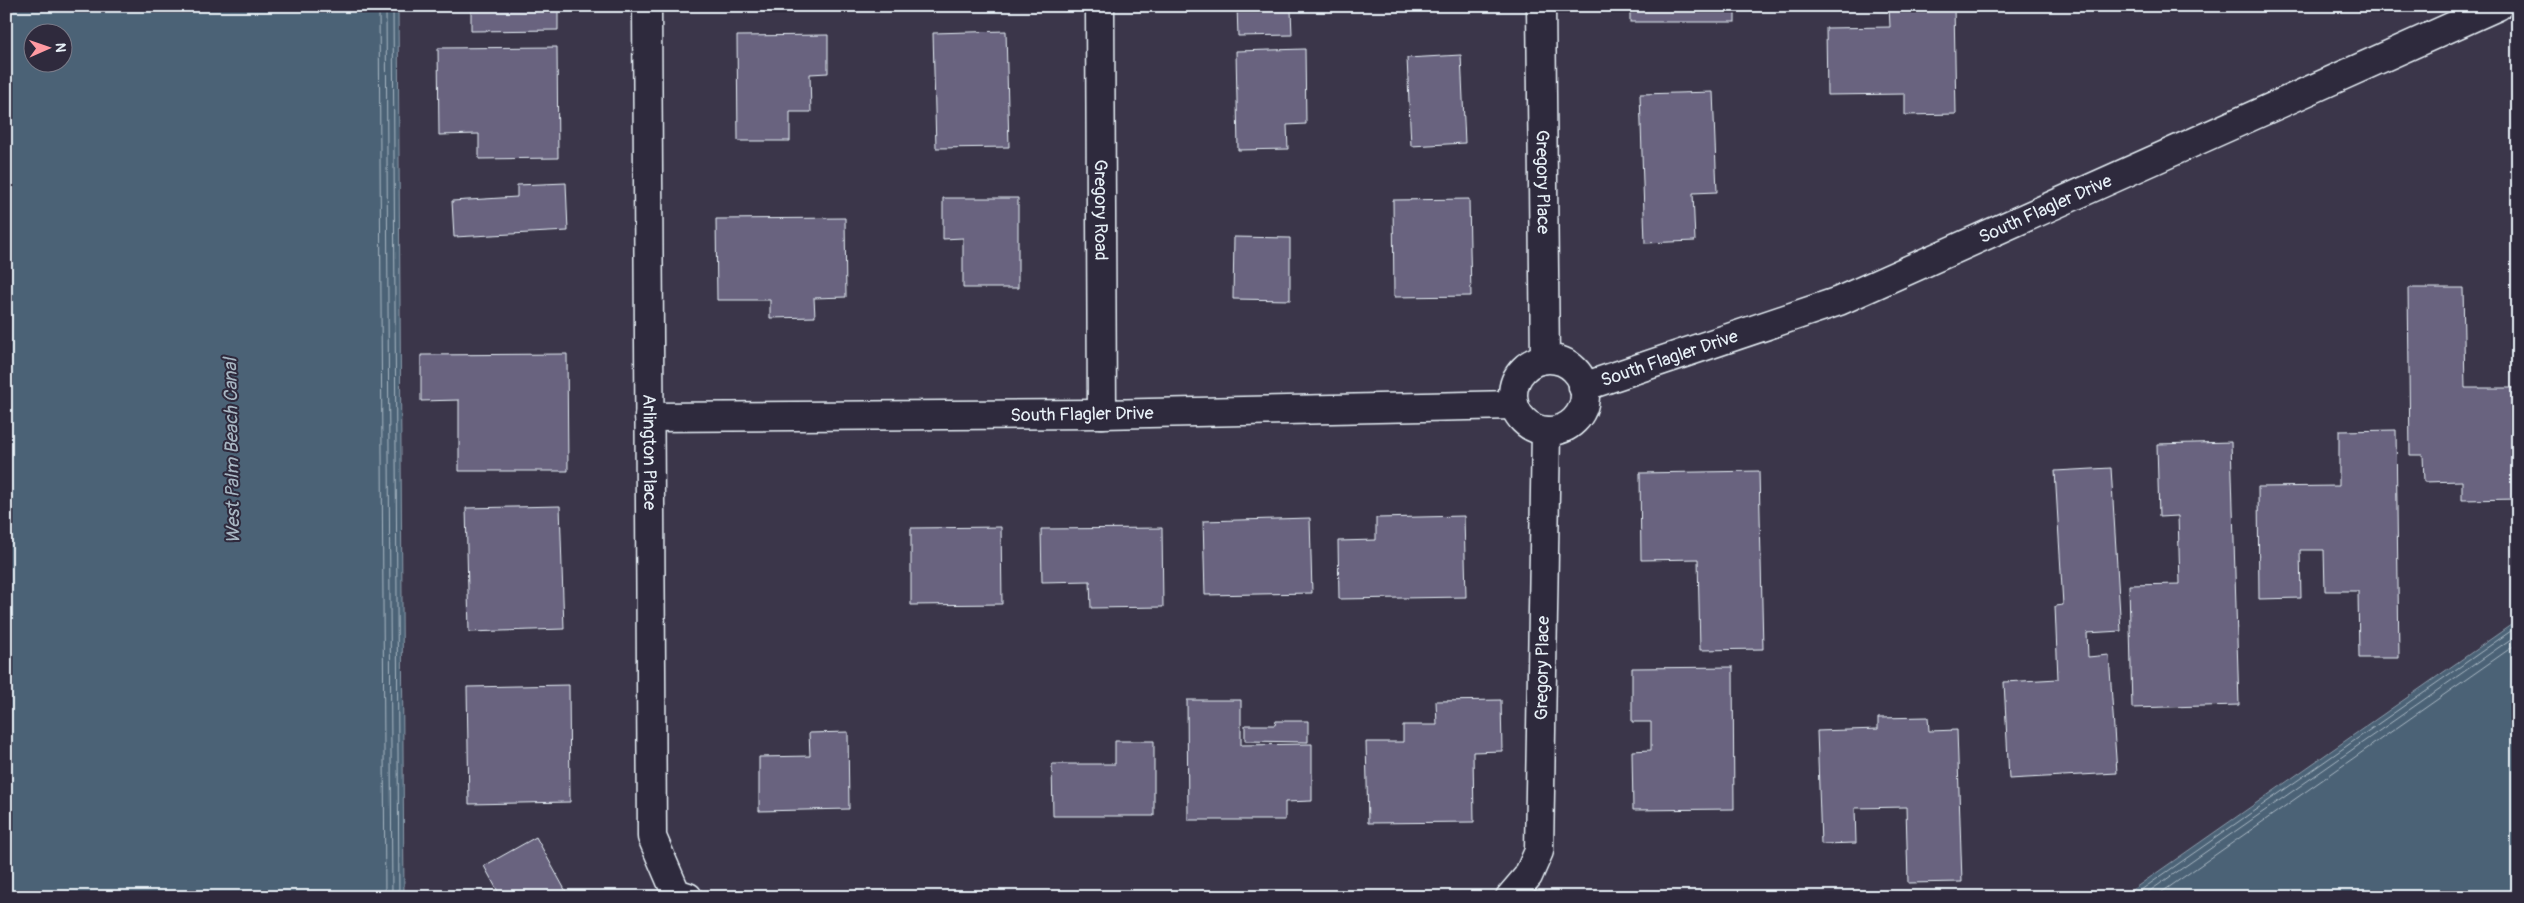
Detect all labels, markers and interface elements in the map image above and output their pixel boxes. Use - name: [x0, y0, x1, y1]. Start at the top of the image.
- north arrow: [22, 22, 72, 72]
- text: N: [52, 43, 69, 53]
- street label: Gregory Place: [1530, 130, 1555, 234]
- street label: Gregory Road: [1089, 159, 1112, 261]
- street label: South Flagler Drive: [1975, 169, 2116, 249]
- street label: South Flagler Drive: [1598, 325, 1741, 392]
- water label: West Palm Beach Canal: [218, 355, 246, 544]
- street label: Arlington Place: [637, 394, 661, 510]
- street label: South Flagler Drive: [1010, 402, 1154, 427]
- street label: Gregory Place: [1530, 616, 1555, 720]

